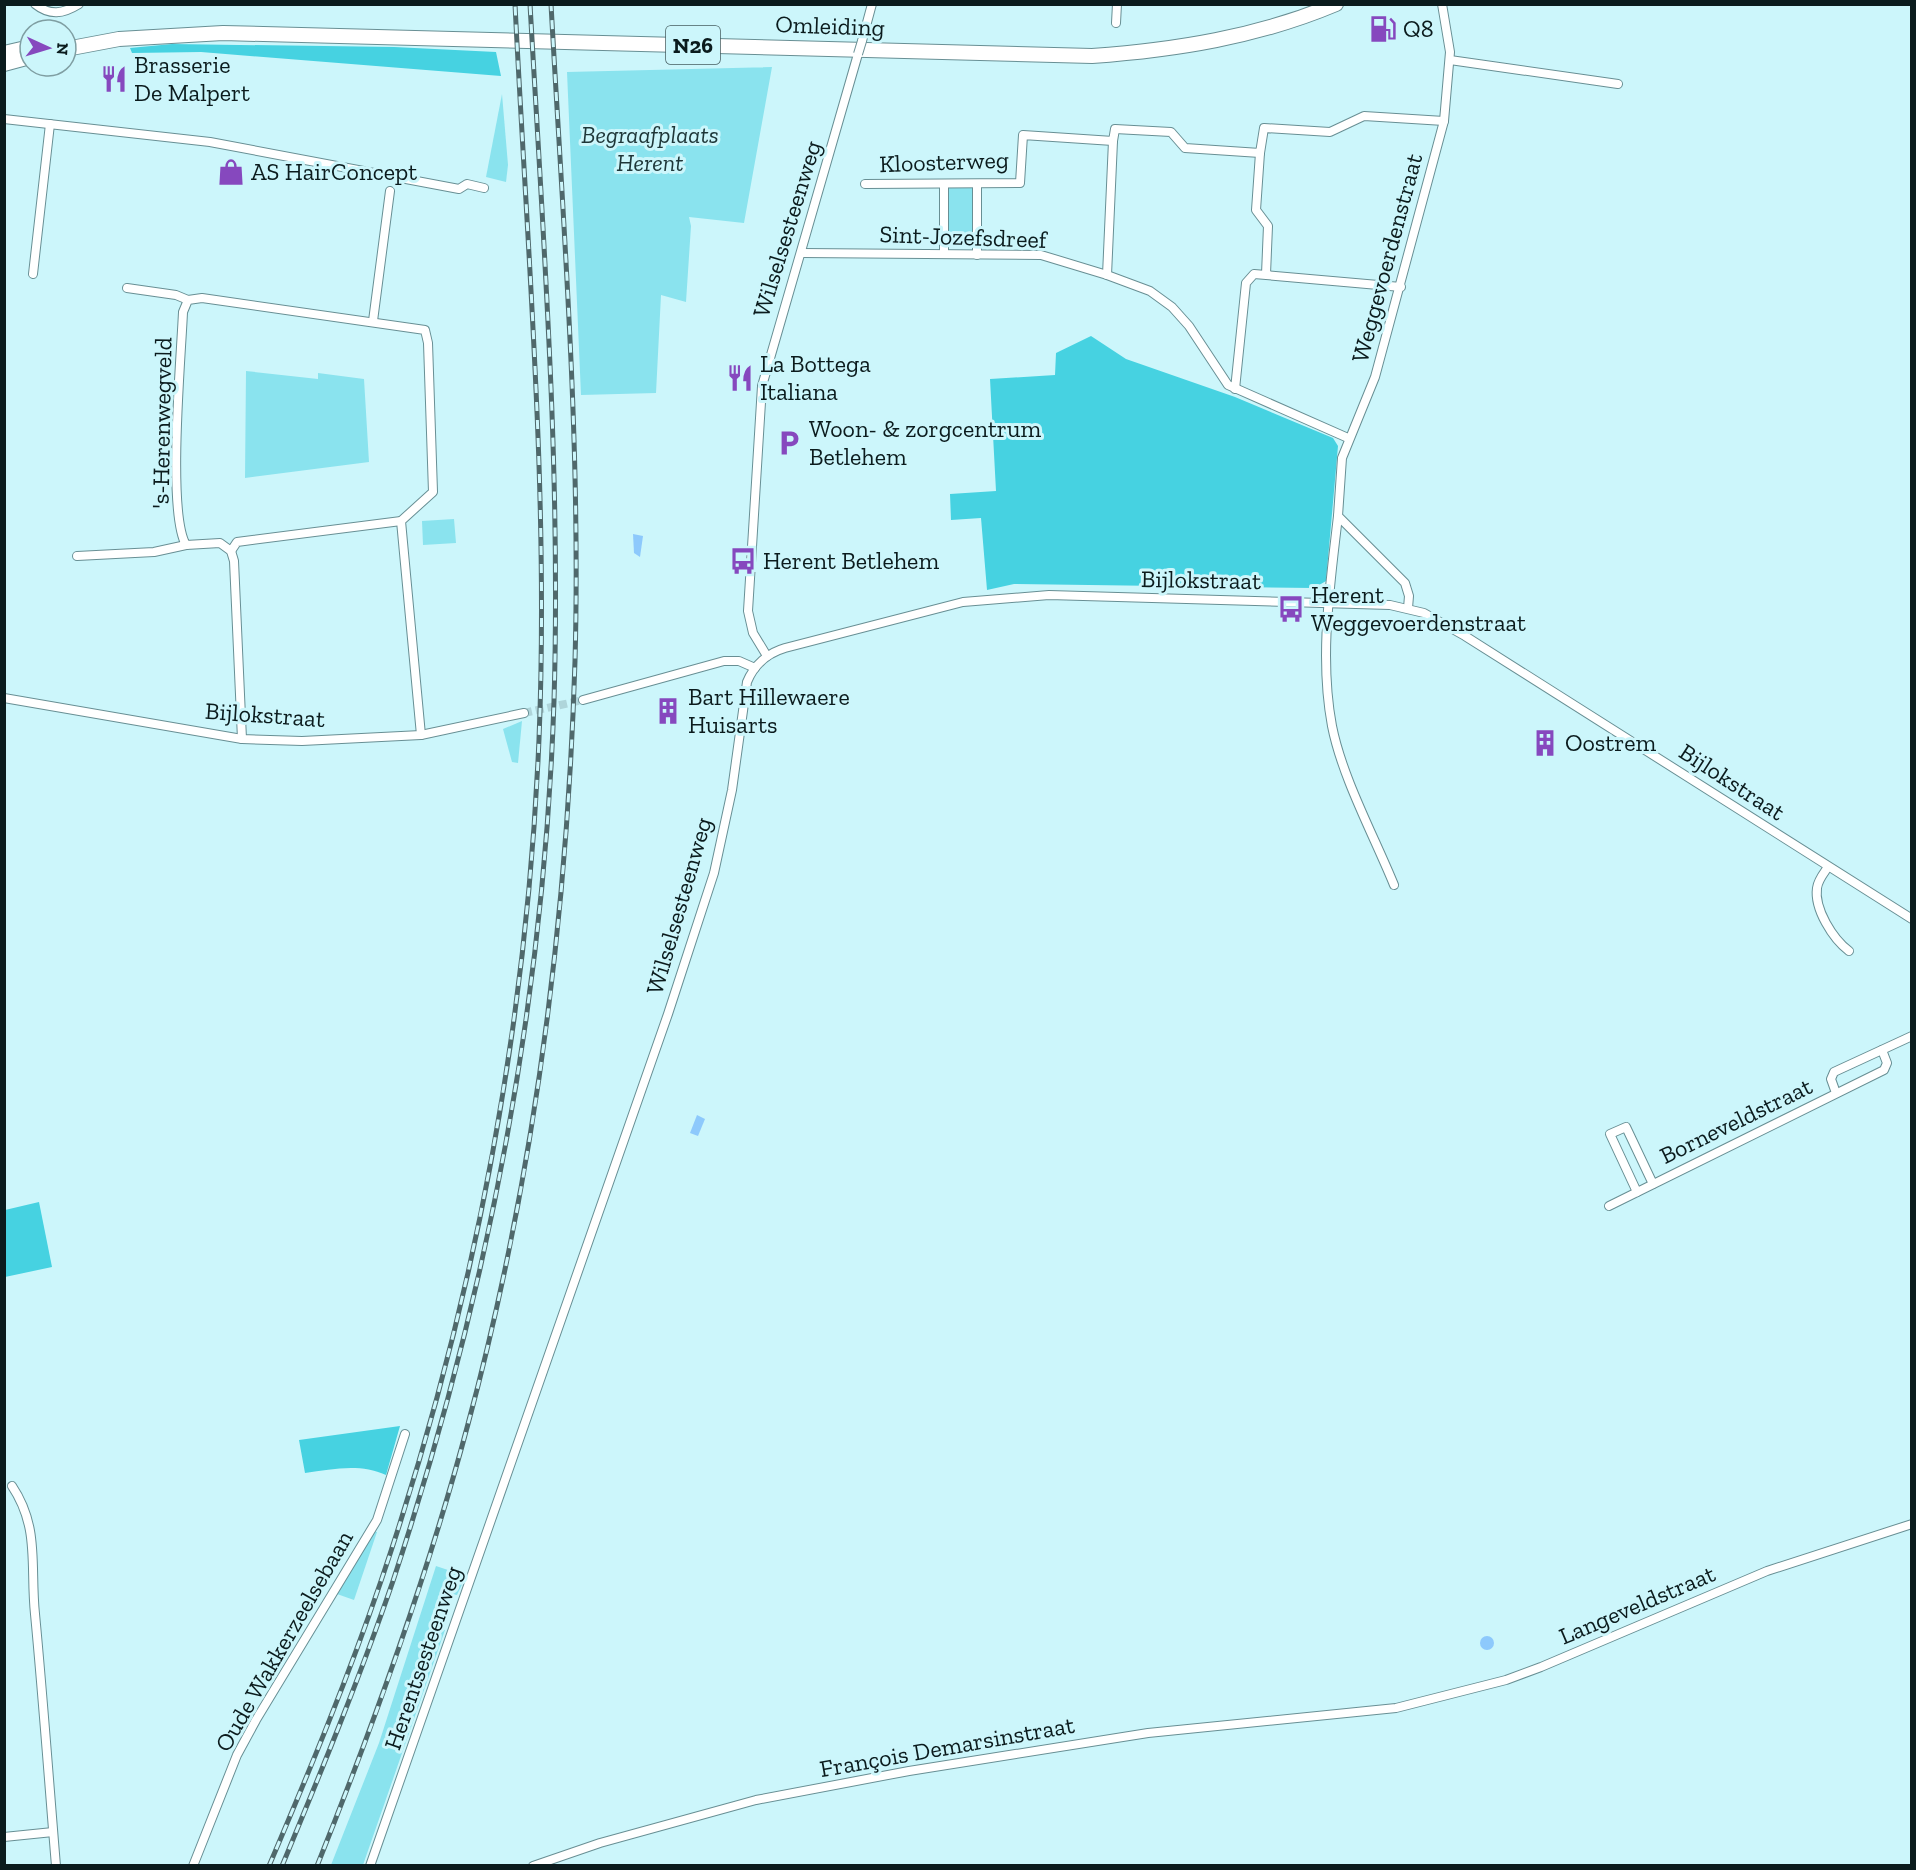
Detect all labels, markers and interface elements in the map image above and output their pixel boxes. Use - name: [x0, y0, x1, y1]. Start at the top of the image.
- street label: Omleiding: [775, 9, 885, 42]
- fuel station icon: Q8: [1368, 14, 1398, 44]
- place label: Q8: [1403, 14, 1434, 43]
- north arrow: [18, 18, 78, 78]
- road number: N26: [666, 26, 720, 64]
- text: N: [53, 42, 72, 56]
- place label: Brasserie De Malpert: [134, 50, 250, 107]
- restaurant icon: Brasserie De Malpert: [99, 64, 129, 94]
- park label: Begraafplaats Herent: [581, 120, 719, 177]
- street label: Wilselsesteenweg: [746, 137, 827, 321]
- street label: Kloosterweg: [879, 145, 1009, 178]
- street label: Weggevoerdenstraat: [1345, 150, 1428, 365]
- shop icon: AS HairConcept: [216, 157, 246, 187]
- place label: AS HairConcept: [251, 157, 417, 186]
- street label: Sint-Jozefsdreef: [879, 219, 1049, 254]
- street label: 's-Herenwegveld: [146, 337, 177, 509]
- place label: La Bottega Italiana: [760, 349, 871, 406]
- restaurant icon: La Bottega Italiana: [725, 363, 755, 393]
- place label: Woon- & zorgcentrum Betlehem: [809, 414, 1041, 471]
- parking icon: Woon- & zorgcentrum Betlehem: [774, 428, 804, 458]
- bus stop icon: Herent Betlehem: [728, 546, 758, 576]
- place label: Herent Betlehem: [763, 546, 939, 575]
- street label: Bijlokstraat: [1141, 564, 1261, 595]
- place label: Herent Weggevoerdenstraat: [1311, 580, 1526, 637]
- bus stop icon: Herent Weggevoerdenstraat: [1276, 594, 1306, 624]
- place label: Bart Hillewaere Huisarts: [688, 682, 850, 739]
- street label: Bijlokstraat: [204, 696, 326, 733]
- building icon: Bart Hillewaere Huisarts: [653, 696, 683, 726]
- building icon: Oostrem: [1530, 728, 1560, 758]
- place label: Oostrem: [1565, 728, 1657, 757]
- street label: Bijlokstraat: [1674, 737, 1791, 826]
- street label: Wilselsesteenweg: [639, 814, 718, 998]
- street label: Borneveldstraat: [1655, 1071, 1817, 1170]
- street label: Oude Wakkerzeelsebaan: [208, 1525, 359, 1756]
- street label: Langeveldstraat: [1554, 1559, 1719, 1650]
- street label: Herentsesteenweg: [377, 1562, 468, 1754]
- street label: François Demarsinstraat: [817, 1710, 1077, 1783]

